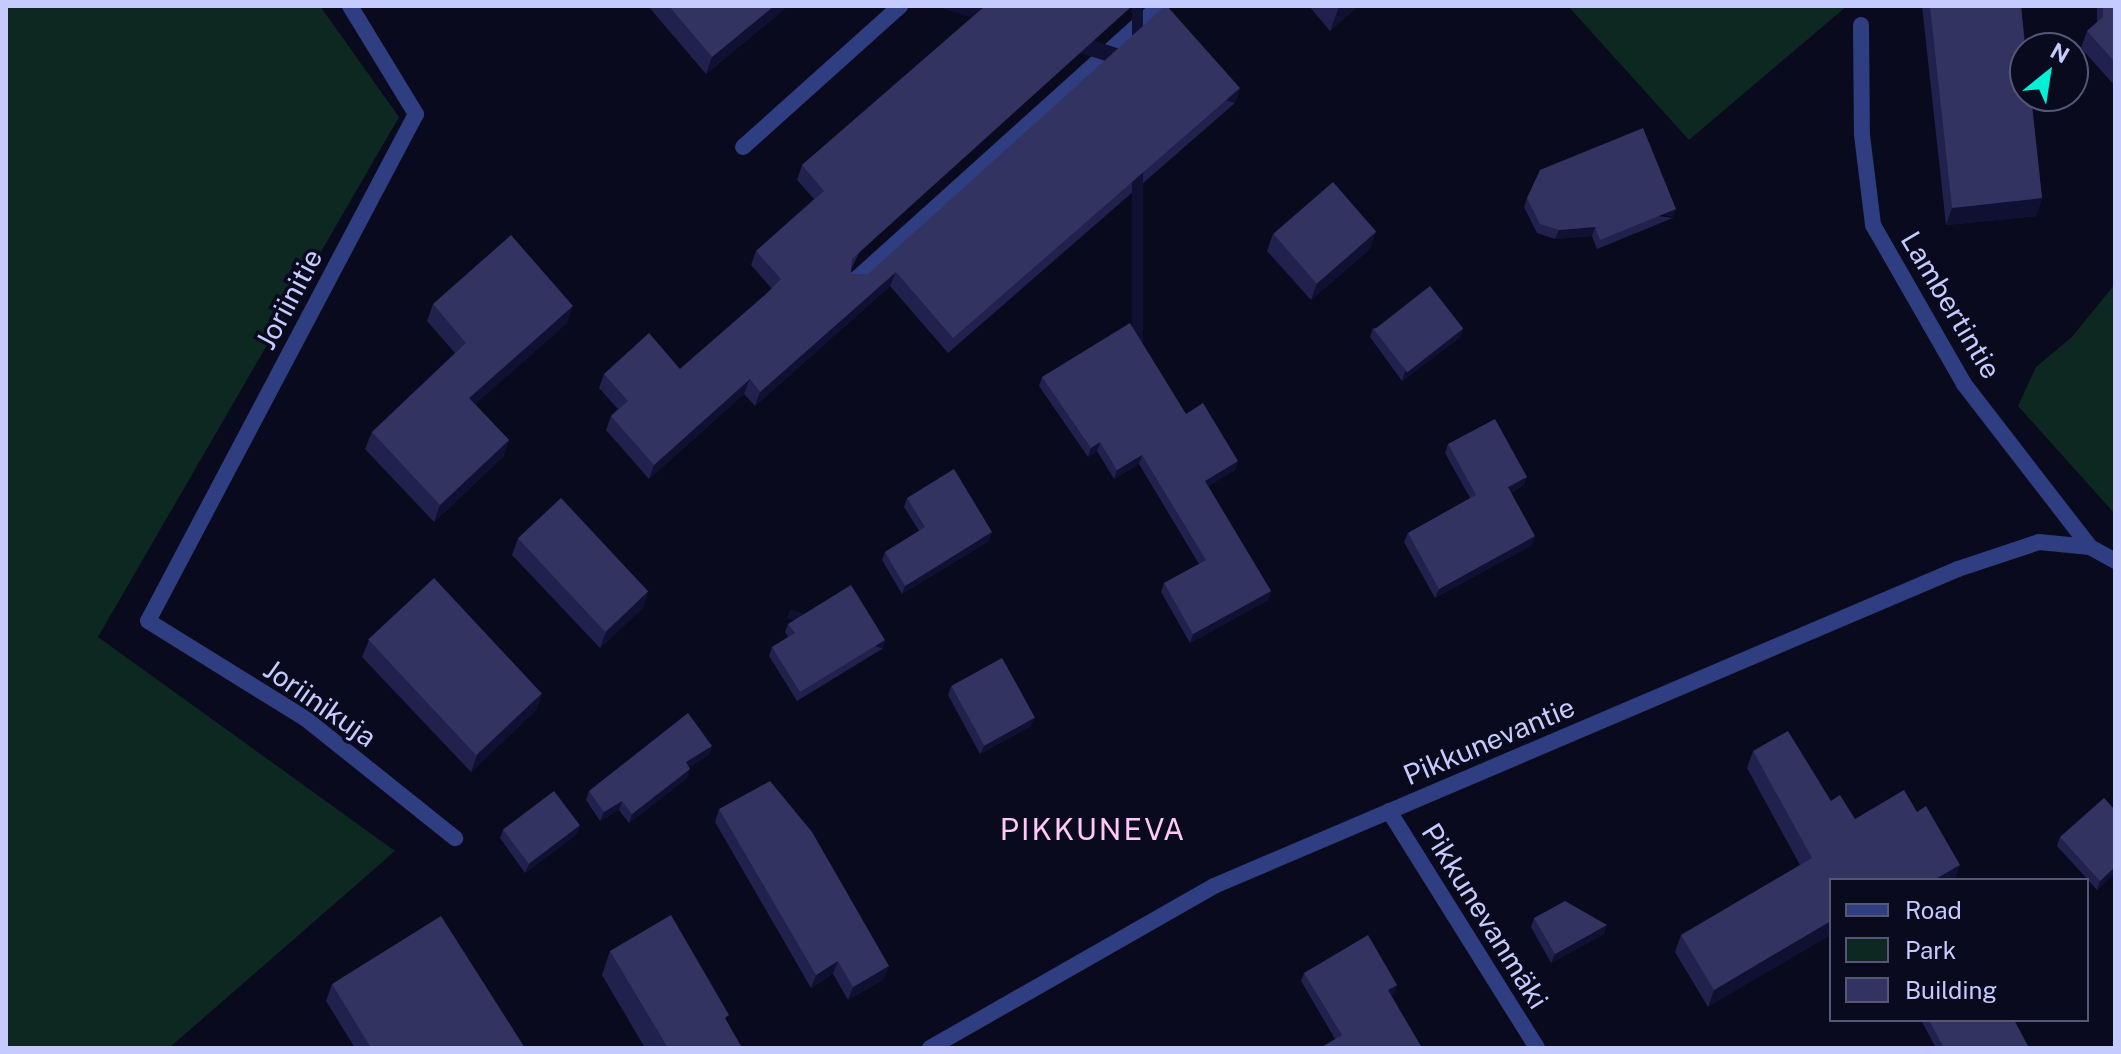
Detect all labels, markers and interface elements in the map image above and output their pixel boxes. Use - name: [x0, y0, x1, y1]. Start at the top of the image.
- north arrow: [2009, 32, 2089, 112]
- text: N: [2046, 37, 2074, 69]
- street label: Lambertintie: [1894, 225, 2008, 385]
- street label: Joriinitie: [249, 243, 329, 355]
- street label: Joriinikuja: [257, 652, 383, 754]
- street label: Pikkunevantie: [1398, 690, 1580, 792]
- district label: PIKKUNEVA: [1000, 811, 1186, 847]
- street label: Pikkunevanmäki: [1415, 817, 1555, 1015]
- legend: [1829, 878, 2089, 1022]
- text: Road: [1905, 896, 1962, 924]
- text: Park: [1905, 936, 1956, 964]
- text: Building: [1905, 976, 1997, 1004]

